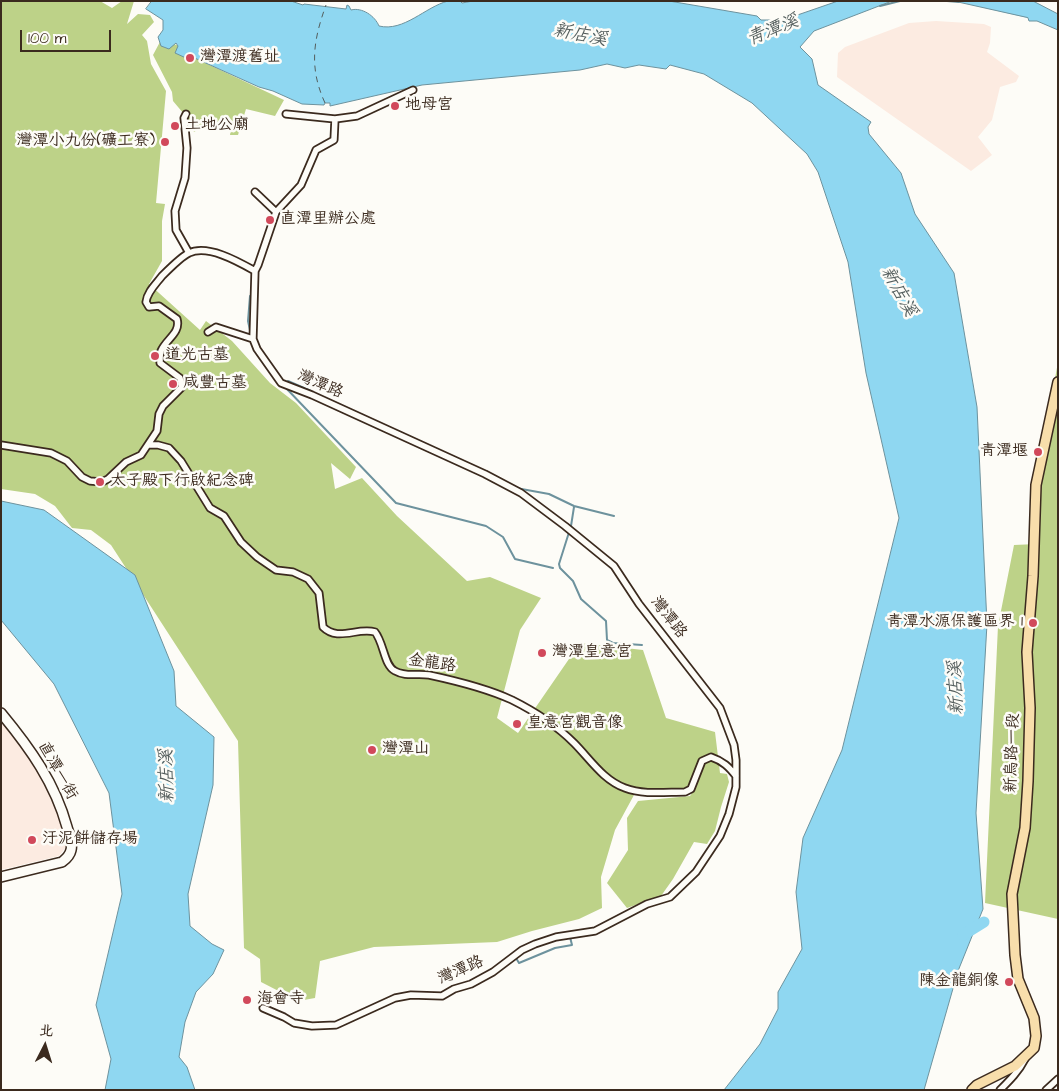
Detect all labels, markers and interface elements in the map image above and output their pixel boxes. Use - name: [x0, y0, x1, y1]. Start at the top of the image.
- water label: 青潭溪: [744, 11, 802, 51]
- scale bar: [22, 20, 114, 52]
- water label: 新店溪: [551, 20, 609, 52]
- text: 100 m: [28, 28, 67, 49]
- place label: 灣潭渡舊址: [200, 48, 280, 68]
- marker: 灣潭渡舊址: [184, 52, 196, 64]
- place label: 地母宮: [405, 96, 453, 116]
- marker: 地母宮: [389, 100, 401, 112]
- place label: 土地公廟: [185, 116, 249, 136]
- marker: 土地公廟: [169, 120, 181, 132]
- place label: 灣潭小九份(礦工寮): [17, 132, 155, 152]
- marker: 灣潭小九份(礦工寮): [159, 136, 171, 148]
- place label: 直潭里辦公處: [280, 210, 376, 230]
- marker: 直潭里辦公處: [264, 214, 276, 226]
- water label: 新店溪: [875, 263, 921, 321]
- place label: 道光古墓: [165, 346, 229, 366]
- marker: 道光古墓: [149, 350, 161, 362]
- street label: 灣潭路: [294, 367, 346, 403]
- place label: 咸豐古墓: [183, 374, 247, 394]
- marker: 咸豐古墓: [167, 378, 179, 390]
- place label: 青潭堰: [980, 442, 1028, 462]
- marker: 青潭堰: [1032, 446, 1044, 458]
- place label: 太子殿下行啟紀念碑: [110, 472, 254, 492]
- marker: 太子殿下行啟紀念碑: [94, 476, 106, 488]
- street label: 灣潭路: [646, 593, 690, 643]
- place label: 青潭水源保護區界 1: [887, 613, 1023, 633]
- marker: 青潭水源保護區界 1: [1027, 617, 1039, 629]
- place label: 灣潭皇意宮: [552, 643, 632, 663]
- marker: 灣潭皇意宮: [536, 647, 548, 659]
- street label: 金龍路: [407, 651, 457, 677]
- water label: 新店溪: [945, 661, 969, 715]
- street label: 新烏路一段: [1002, 713, 1024, 793]
- place label: 皇意宮觀音像: [527, 714, 623, 734]
- marker: 皇意宮觀音像: [511, 718, 523, 730]
- street label: 直潭一街: [33, 738, 81, 804]
- place label: 灣潭山: [382, 740, 430, 760]
- marker: 灣潭山: [366, 744, 378, 756]
- water label: 新店溪: [157, 749, 179, 803]
- place label: 汙泥餅儲存場: [42, 830, 138, 850]
- marker: 汙泥餅儲存場: [26, 834, 38, 846]
- street label: 灣潭路: [435, 952, 487, 990]
- place label: 陳金龍銅像: [919, 972, 999, 992]
- marker: 陳金龍銅像: [1003, 976, 1015, 988]
- place label: 海會寺: [257, 990, 305, 1010]
- marker: 海會寺: [241, 994, 253, 1006]
- text: 北: [38, 1020, 54, 1042]
- north arrow: [20, 1021, 70, 1071]

